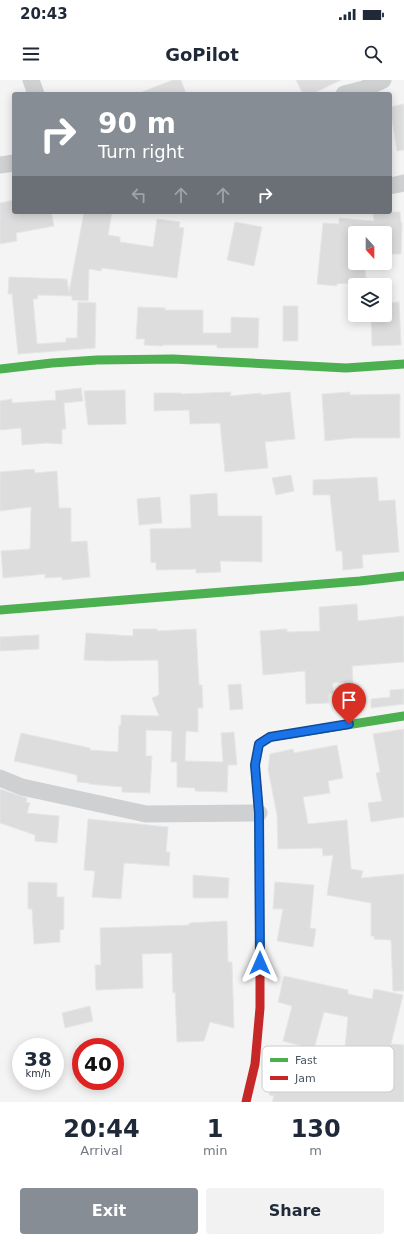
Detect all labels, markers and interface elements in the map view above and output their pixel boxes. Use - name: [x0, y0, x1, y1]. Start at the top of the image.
- text: 20:43: [20, 5, 68, 23]
- icon: menu: [20, 43, 42, 65]
- icon: search: [362, 43, 384, 65]
- text: GoPilot: [165, 44, 239, 65]
- text: 90 m: [98, 107, 176, 140]
- icon: right: [32, 108, 84, 160]
- text: Turn right: [98, 141, 184, 162]
- icon: left: [128, 184, 150, 206]
- icon: ahead: [170, 184, 192, 206]
- icon: ahead: [212, 184, 234, 206]
- icon: right: [254, 184, 276, 206]
- north arrow: [348, 226, 392, 270]
- map controls: [348, 226, 392, 322]
- button: layers: [348, 278, 392, 322]
- pin: [332, 683, 366, 724]
- icon: arrive: [338, 689, 360, 711]
- position arrow: [239, 942, 281, 984]
- speed limit sign: 40: [72, 1038, 124, 1090]
- legend: [262, 1046, 394, 1092]
- text: 38: [24, 1047, 52, 1071]
- text: Fast: [295, 1054, 318, 1067]
- text: km/h: [25, 1068, 51, 1079]
- text: Jam: [294, 1072, 316, 1085]
- text: 20:44: [63, 1115, 140, 1143]
- text: 1: [207, 1115, 223, 1143]
- text: 130: [291, 1115, 341, 1143]
- text: Arrival: [80, 1143, 123, 1158]
- text: min: [203, 1143, 227, 1158]
- text: m: [309, 1143, 322, 1158]
- button: Exit: [20, 1188, 198, 1234]
- button: Share: [206, 1188, 384, 1234]

